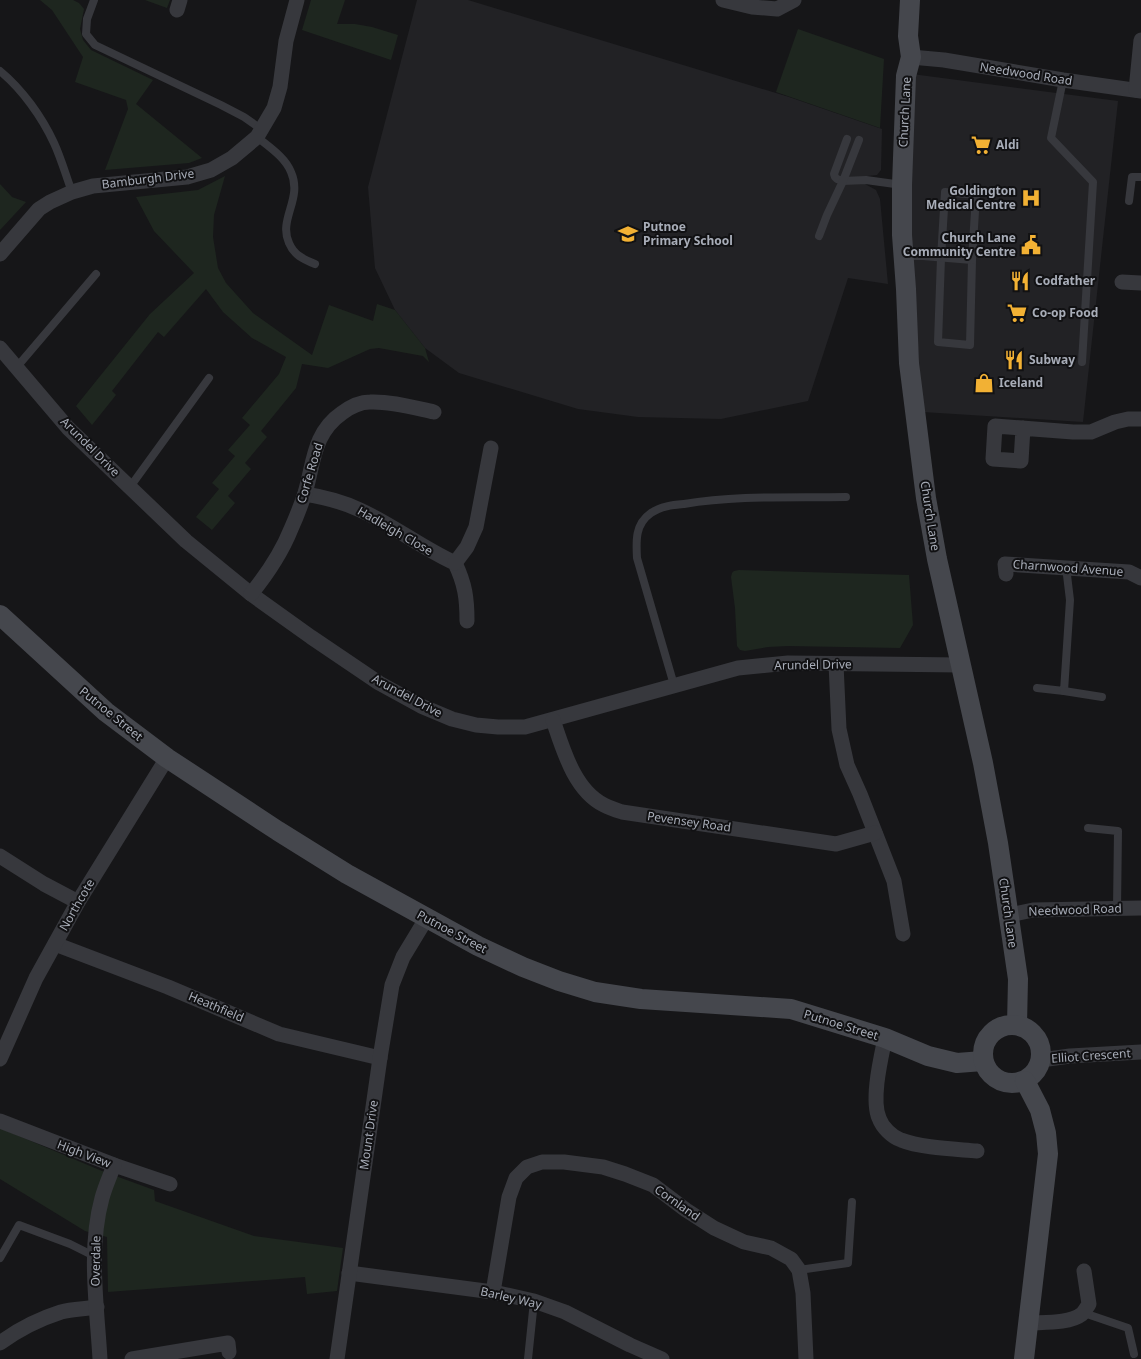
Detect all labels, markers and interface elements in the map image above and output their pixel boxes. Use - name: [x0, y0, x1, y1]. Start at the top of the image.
- street label: Needwood Road: [979, 58, 1073, 89]
- street label: Church Lane: [894, 76, 915, 148]
- supermarket icon: Aldi: [970, 134, 992, 156]
- place label: Aldi: [996, 136, 1019, 153]
- street label: Bamburgh Drive: [101, 164, 195, 193]
- place label: Goldington Medical Centre: [926, 182, 1016, 213]
- hospital icon: Goldington Medical Centre: [1020, 187, 1042, 209]
- place label: Putnoe Primary School: [643, 218, 733, 249]
- school or university icon: Putnoe Primary School: [617, 223, 639, 245]
- place label: Church Lane Community Centre: [903, 229, 1016, 260]
- public building icon: Church Lane Community Centre: [1020, 234, 1042, 256]
- restaurant icon: Codfather: [1009, 270, 1031, 292]
- place label: Codfather: [1035, 272, 1096, 289]
- supermarket icon: Co-op Food: [1006, 302, 1028, 324]
- place label: Co-op Food: [1032, 304, 1098, 321]
- restaurant icon: Subway: [1003, 349, 1025, 371]
- place label: Subway: [1029, 351, 1075, 368]
- shop icon: Iceland: [973, 372, 995, 394]
- place label: Iceland: [999, 374, 1043, 391]
- street label: Arundel Drive: [57, 413, 124, 480]
- street label: Corfe Road: [292, 440, 327, 505]
- street label: Church Lane: [917, 480, 944, 552]
- street label: Hadleigh Close: [354, 502, 436, 559]
- street label: Charnwood Avenue: [1012, 555, 1124, 580]
- street label: Arundel Drive: [774, 655, 852, 674]
- street label: Arundel Drive: [369, 670, 446, 721]
- street label: Putnoe Street: [76, 683, 147, 745]
- street label: Pevensey Road: [646, 807, 732, 836]
- street label: Northcote: [55, 876, 98, 934]
- street label: Church Lane: [995, 877, 1022, 949]
- street label: Needwood Road: [1028, 899, 1122, 920]
- street label: Putnoe Street: [414, 906, 491, 957]
- street label: Heathfield: [186, 987, 246, 1026]
- street label: Putnoe Street: [802, 1005, 881, 1044]
- street label: Elliot Crescent: [1051, 1044, 1132, 1067]
- street label: Mount Drive: [355, 1099, 382, 1171]
- street label: High View: [55, 1136, 114, 1172]
- street label: Cornland: [651, 1181, 703, 1224]
- street label: Overdale: [87, 1235, 104, 1287]
- street label: Barley Way: [479, 1282, 544, 1313]

